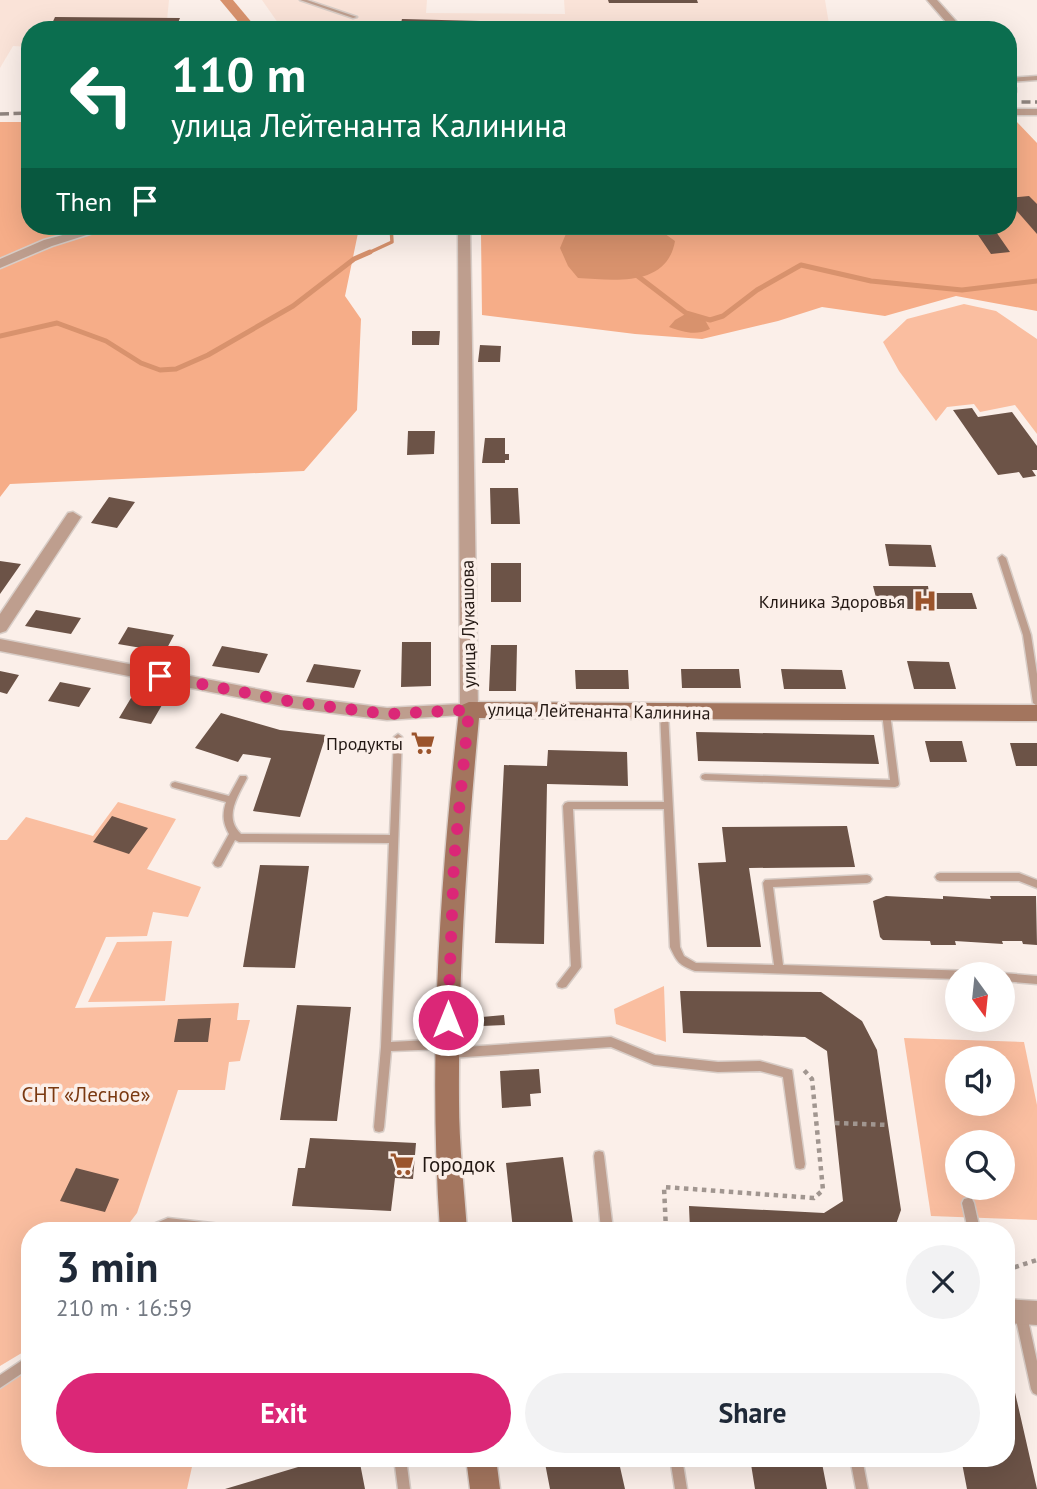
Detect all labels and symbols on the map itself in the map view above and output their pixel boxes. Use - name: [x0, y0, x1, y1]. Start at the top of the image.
- street label: улица Лукашова: [455, 560, 481, 688]
- hospital icon: Клиника Здоровья: [911, 587, 939, 615]
- place label: Клиника Здоровья: [759, 590, 905, 613]
- pin: [130, 646, 190, 706]
- street label: улица Лейтенанта Калинина: [487, 698, 711, 724]
- supermarket icon: Продукты: [409, 729, 437, 757]
- place label: Продукты: [326, 732, 403, 755]
- north arrow: [945, 962, 1015, 1032]
- position arrow: [411, 983, 485, 1057]
- park label: СНТ «Лесное»: [22, 1081, 150, 1108]
- supermarket icon: Городок: [388, 1150, 416, 1178]
- place label: Городок: [422, 1151, 495, 1178]

